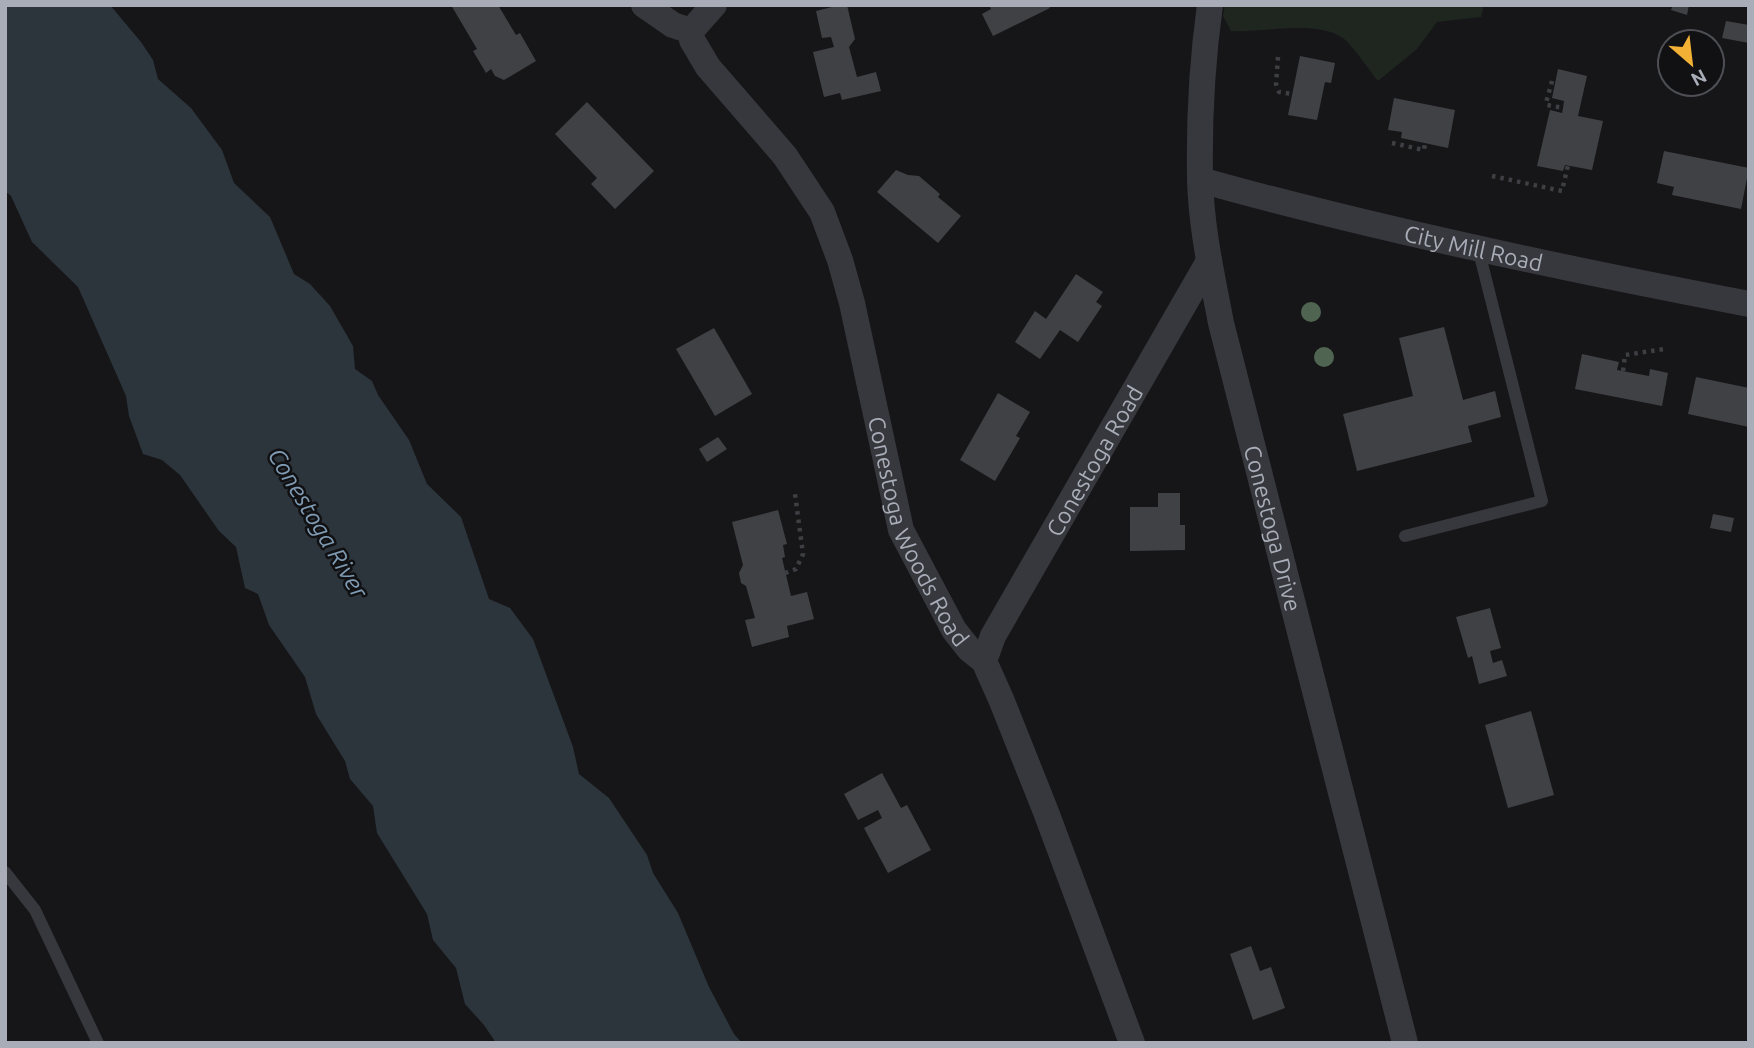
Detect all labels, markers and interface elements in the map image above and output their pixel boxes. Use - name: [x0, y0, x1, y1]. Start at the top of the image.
- north arrow: [1656, 28, 1726, 98]
- text: N: [1688, 65, 1710, 91]
- street label: City Mill Road: [1402, 220, 1545, 275]
- street label: Conestoga Road: [1041, 381, 1147, 540]
- street label: Conestoga Woods Road: [864, 414, 974, 651]
- water label: Conestoga River: [263, 443, 374, 604]
- street label: Conestoga Drive: [1240, 443, 1307, 614]

